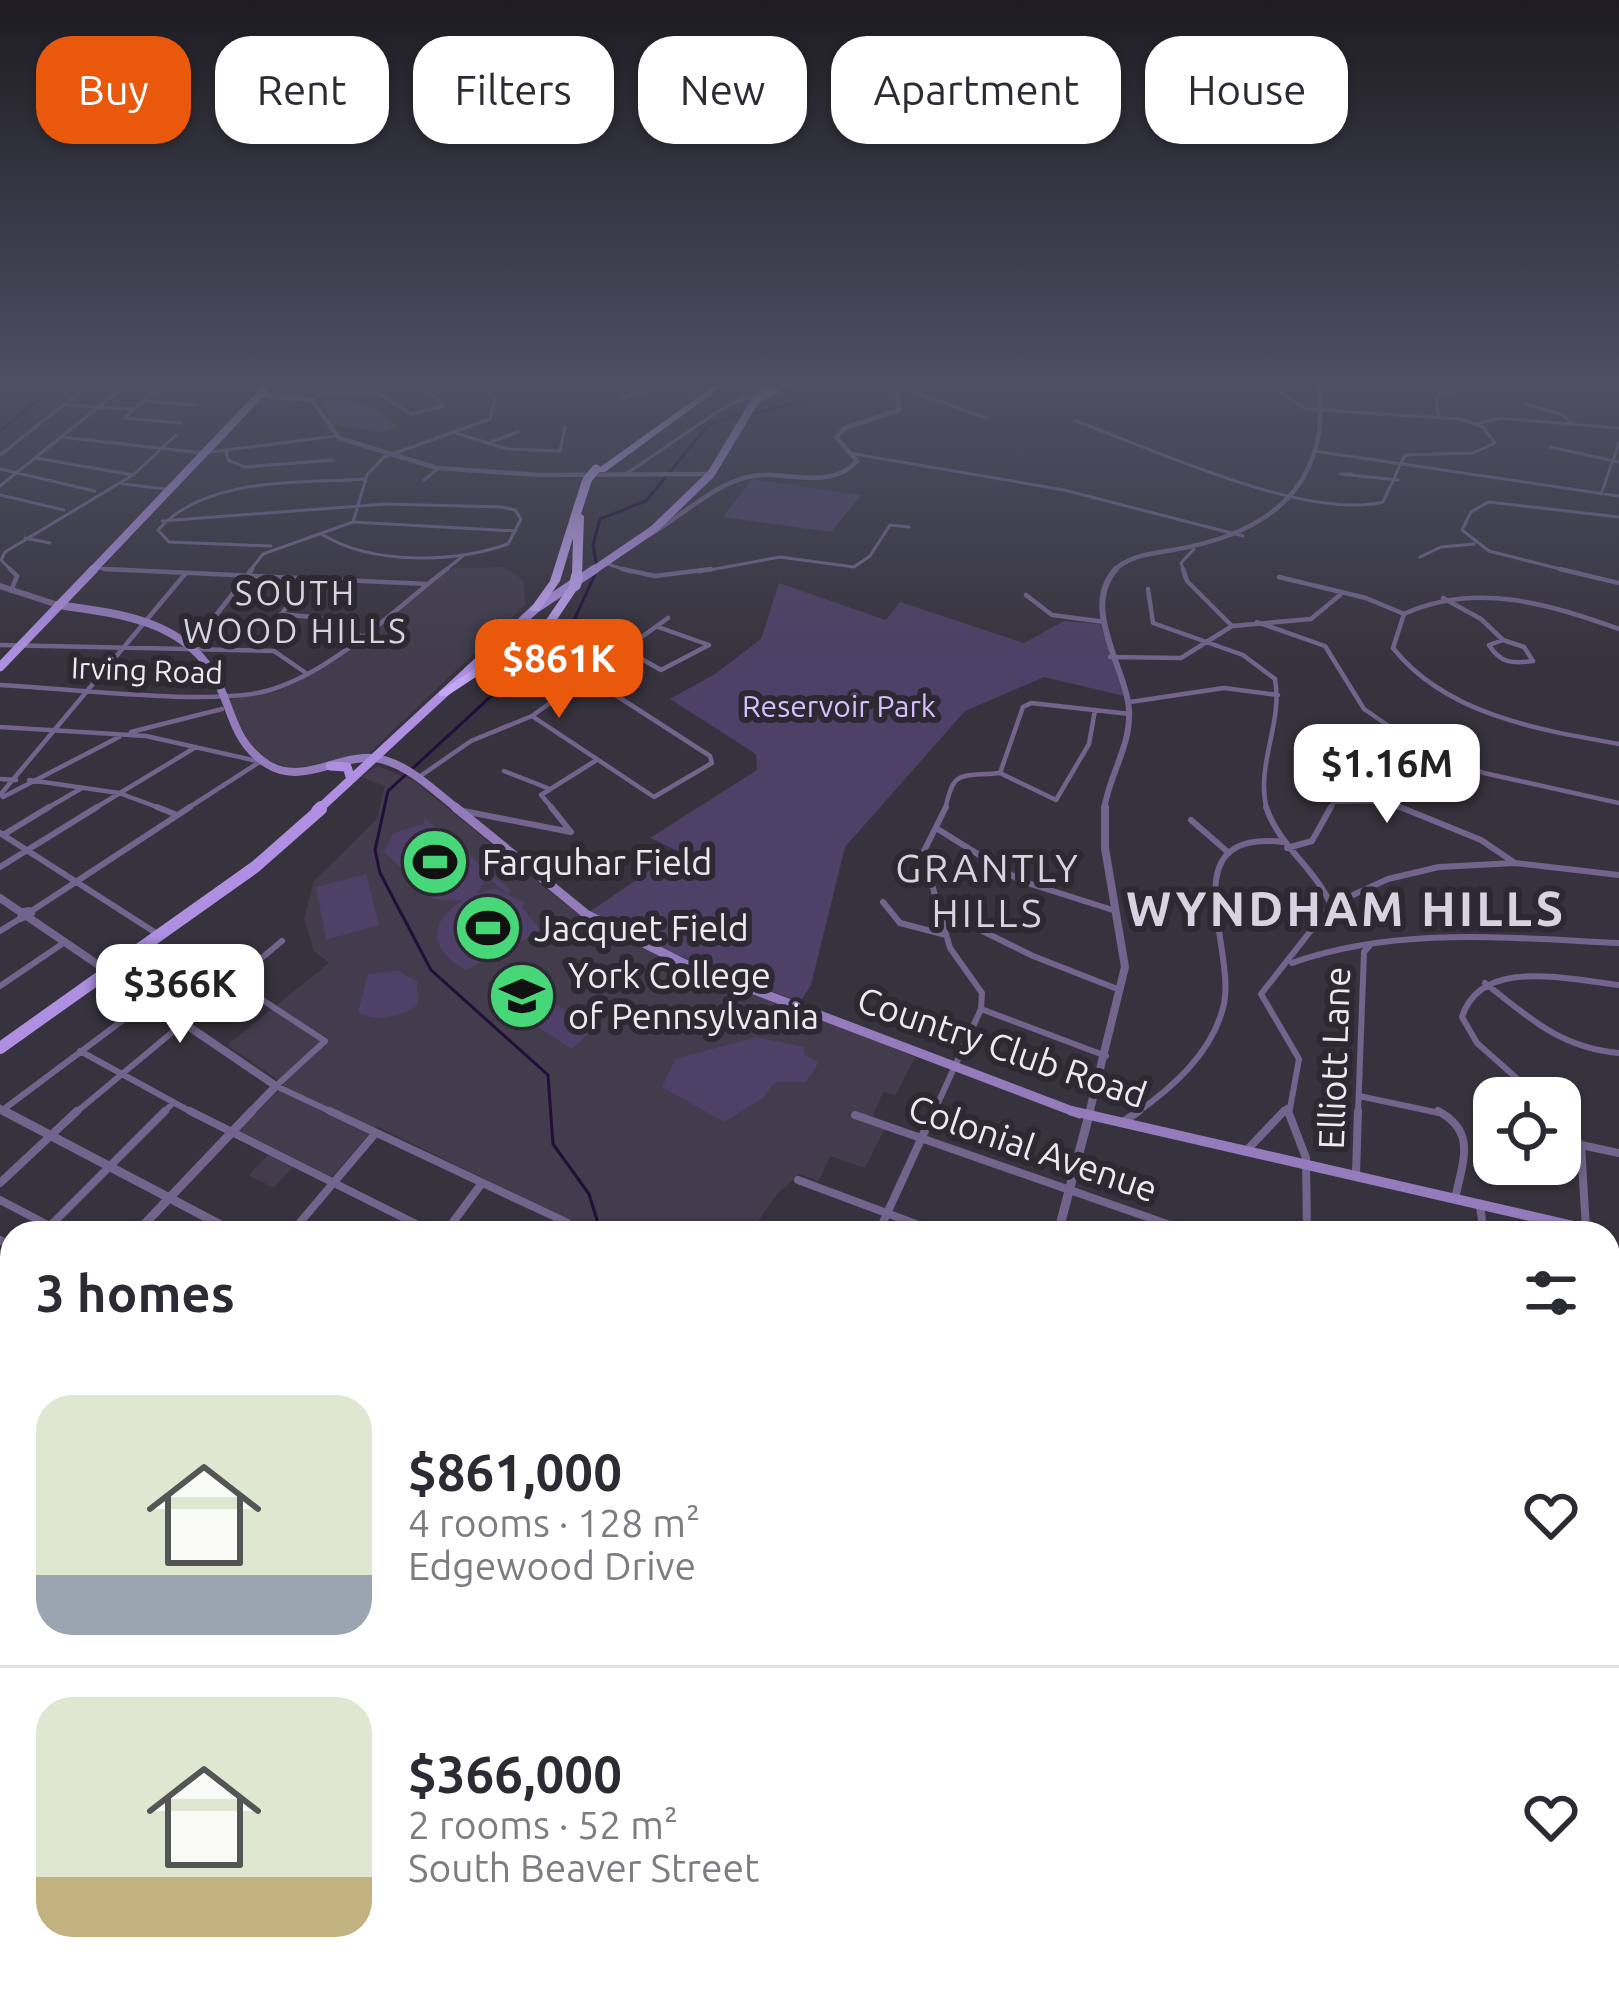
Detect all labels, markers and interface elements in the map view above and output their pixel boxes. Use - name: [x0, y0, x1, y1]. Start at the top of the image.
- chip: Buy: [36, 36, 191, 144]
- chip: Rent: [215, 36, 389, 144]
- chip: Filters: [413, 36, 614, 144]
- chip: New: [638, 36, 807, 144]
- chip: Apartment: [831, 36, 1121, 144]
- chip: House: [1145, 36, 1348, 144]
- district label: SOUTH WOOD HILLS: [183, 574, 409, 649]
- pin: $861K: [475, 619, 643, 721]
- text: $861K: [502, 636, 616, 679]
- street label: Irving Road: [70, 650, 224, 690]
- park label: Reservoir Park: [742, 689, 936, 723]
- pin: $1.16M: [1289, 724, 1485, 826]
- text: $1.16M: [1321, 741, 1453, 784]
- sports icon: Farquhar Field: [400, 827, 470, 897]
- place label: Farquhar Field: [482, 841, 712, 882]
- district label: GRANTLY HILLS: [895, 846, 1081, 934]
- district label: WYNDHAM HILLS: [1126, 881, 1566, 935]
- sports icon: Jacquet Field: [453, 893, 523, 963]
- place label: Jacquet Field: [534, 907, 749, 948]
- pin: $366K: [96, 944, 264, 1046]
- place label: York College of Pennsylvania: [568, 954, 819, 1036]
- text: $366K: [123, 961, 237, 1004]
- school or university icon: York College of Pennsylvania: [487, 961, 557, 1031]
- street label: Elliott Lane: [1310, 966, 1357, 1150]
- street label: Country Club Road: [852, 978, 1152, 1115]
- map controls: [1473, 1077, 1581, 1185]
- button: locate: [1473, 1077, 1581, 1185]
- street label: Colonial Avenue: [903, 1086, 1163, 1209]
- icon: filters: [1518, 1260, 1584, 1326]
- text: 3 homes: [36, 1264, 235, 1322]
- icon: home: [132, 1443, 276, 1587]
- text: $861,000: [408, 1443, 622, 1501]
- icon: heart: [1518, 1482, 1584, 1548]
- text: 4 rooms · 128 m²: [408, 1501, 700, 1544]
- text: Edgewood Drive: [408, 1544, 696, 1587]
- icon: home: [132, 1745, 276, 1889]
- text: $366,000: [408, 1745, 622, 1803]
- icon: heart: [1518, 1784, 1584, 1850]
- text: 2 rooms · 52 m²: [408, 1803, 678, 1846]
- text: South Beaver Street: [408, 1846, 759, 1889]

